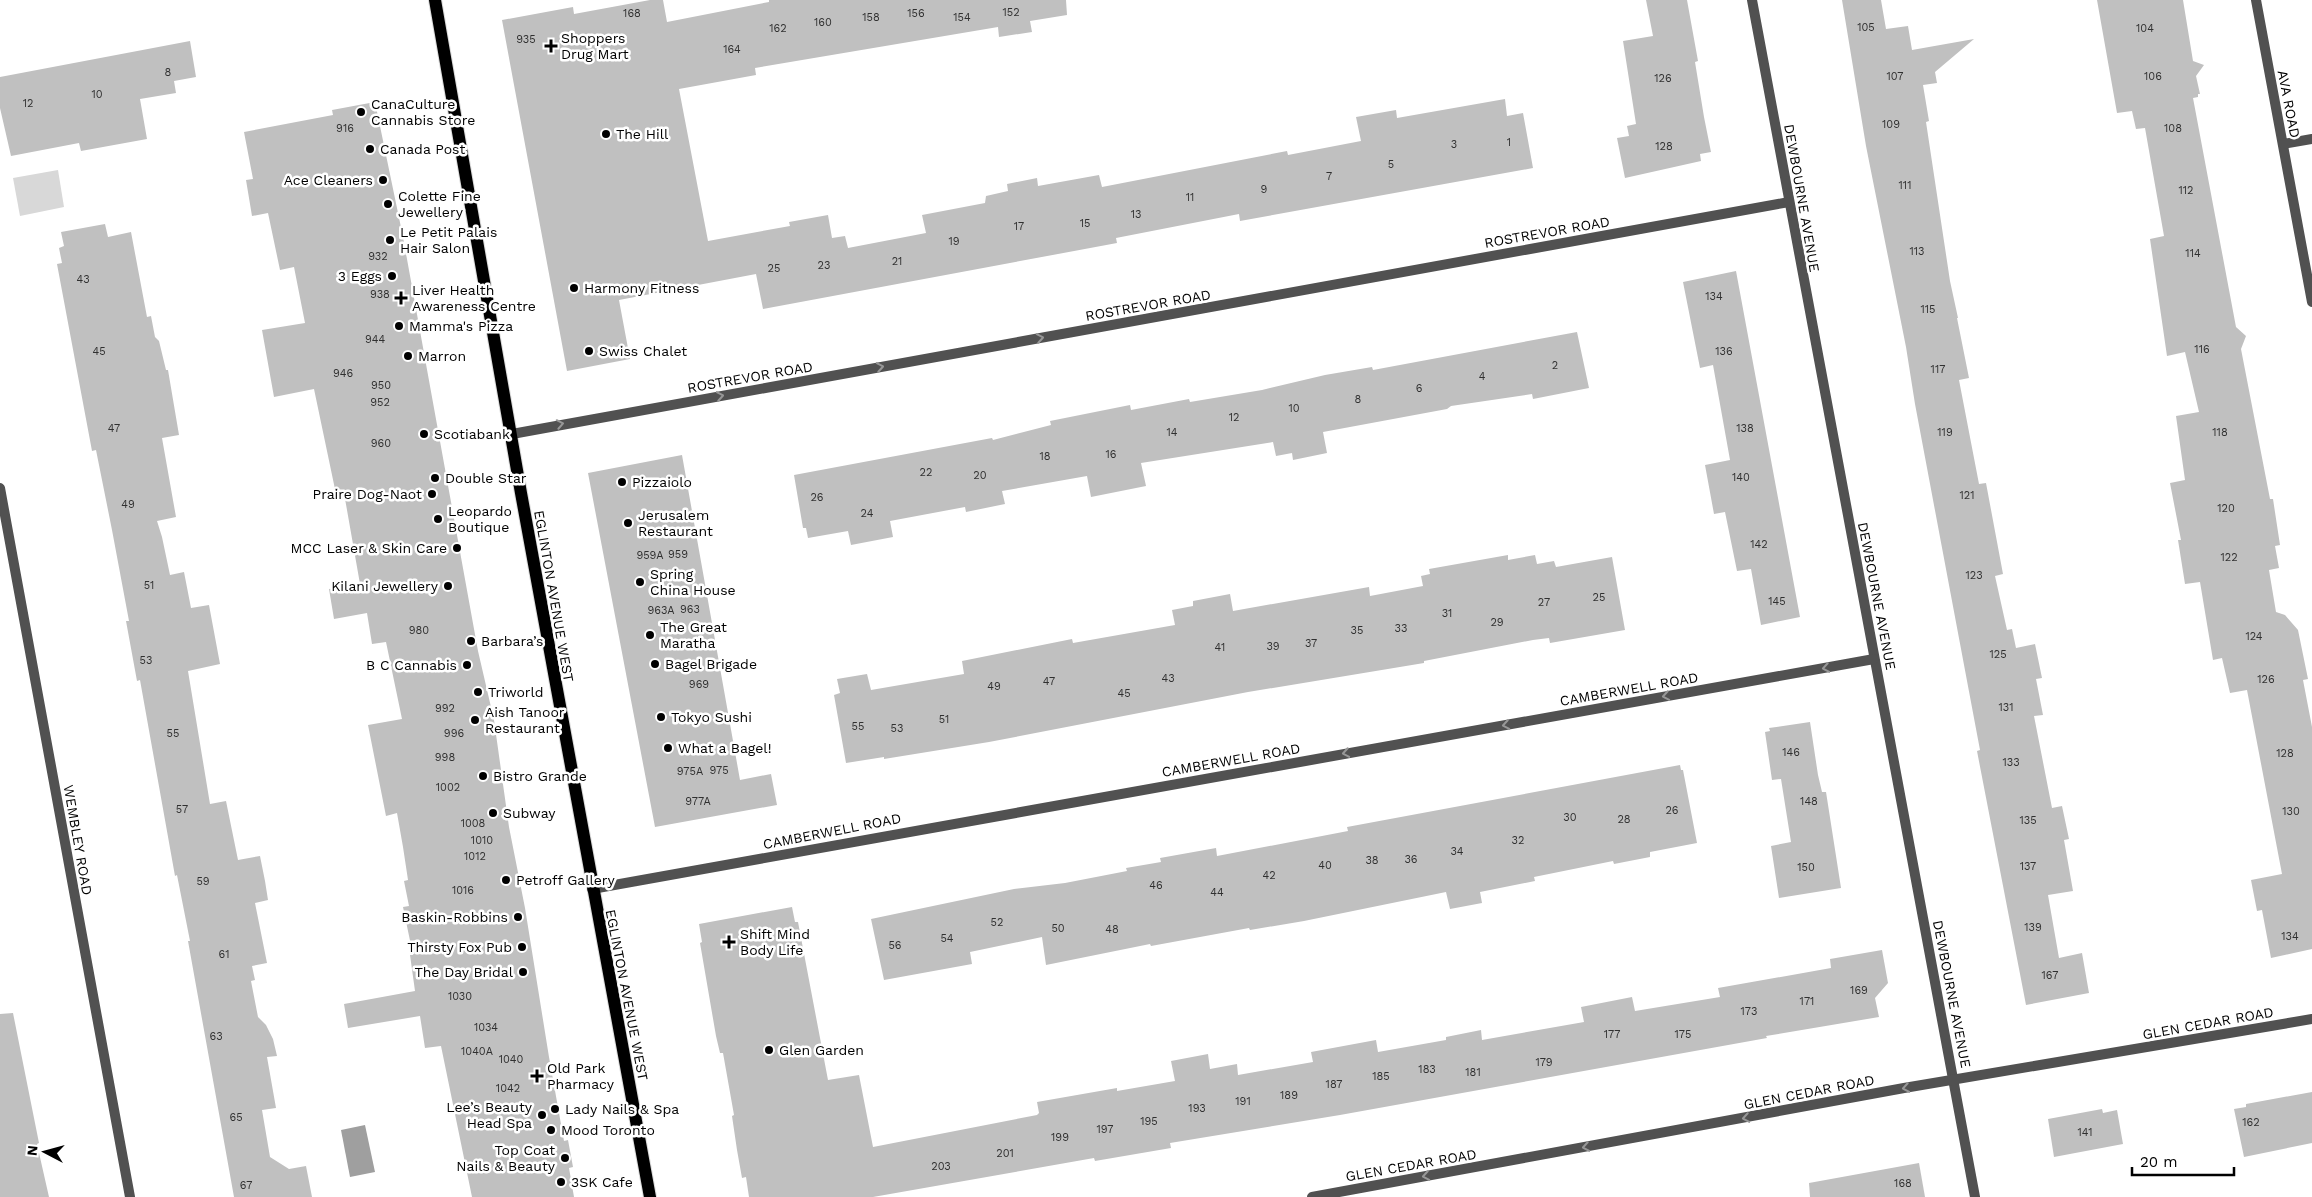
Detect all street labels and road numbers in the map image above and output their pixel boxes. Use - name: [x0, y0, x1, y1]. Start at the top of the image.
- street label: AVA ROAD: [2275, 69, 2303, 139]
- street label: DEWBOURNE AVENUE: [1781, 123, 1823, 273]
- street label: ROSTREVOR ROAD: [1483, 213, 1611, 251]
- street label: ROSTREVOR ROAD: [1084, 286, 1212, 324]
- street label: ROSTREVOR ROAD: [686, 358, 814, 396]
- street label: EGLINTON AVENUE WEST: [531, 509, 577, 684]
- street label: DEWBOURNE AVENUE: [1855, 521, 1899, 671]
- street label: CAMBERWELL ROAD: [1559, 669, 1699, 709]
- street label: CAMBERWELL ROAD: [1161, 740, 1301, 780]
- street label: WEMBLEY ROAD: [60, 784, 96, 896]
- street label: CAMBERWELL ROAD: [762, 810, 902, 852]
- street label: EGLINTON AVENUE WEST: [603, 908, 652, 1083]
- street label: DEWBOURNE AVENUE: [1930, 919, 1974, 1069]
- street label: GLEN CEDAR ROAD: [2141, 1004, 2275, 1042]
- street label: GLEN CEDAR ROAD: [1742, 1071, 1876, 1113]
- street label: GLEN CEDAR ROAD: [1344, 1146, 1478, 1184]

